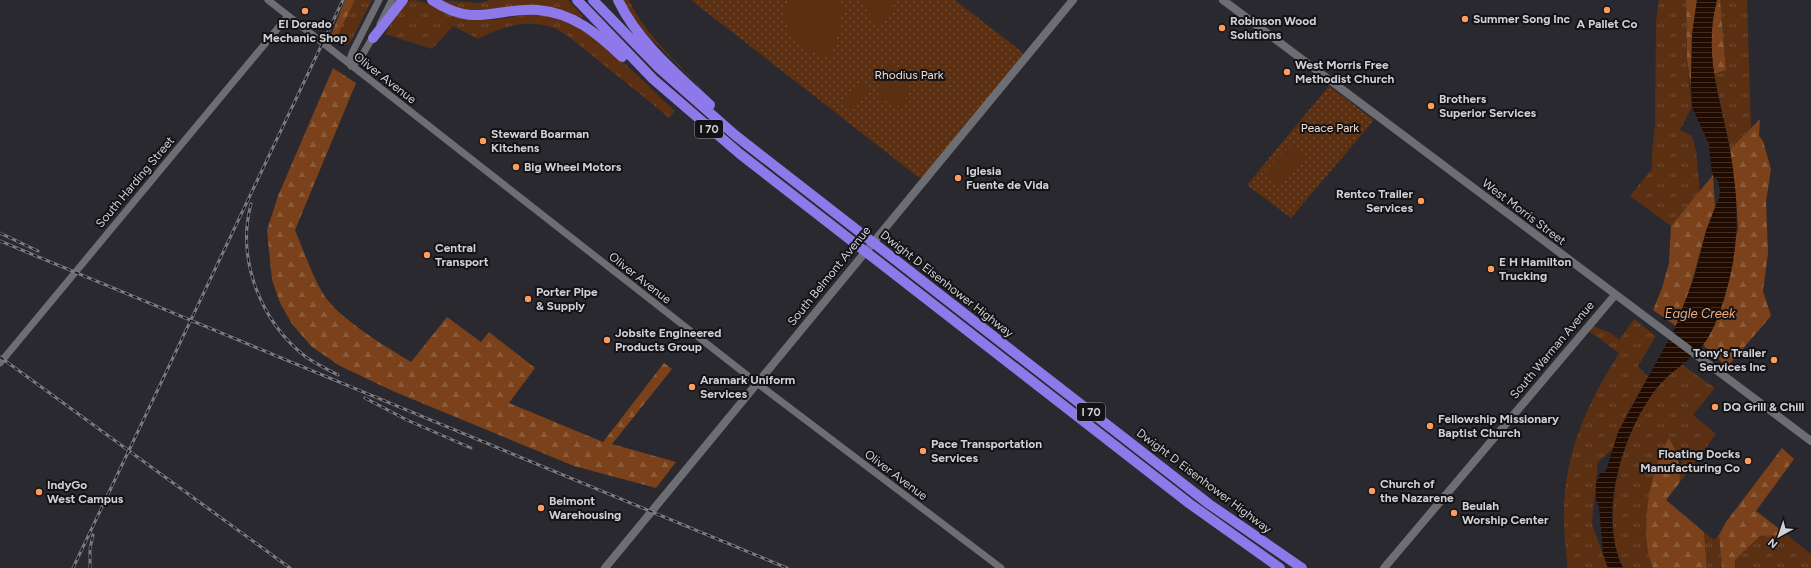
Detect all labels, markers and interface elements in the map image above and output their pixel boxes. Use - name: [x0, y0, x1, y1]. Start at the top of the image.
- marker: A Pallet Co: [1602, 5, 1612, 15]
- marker: El Dorado Mechanic Shop: [300, 6, 310, 16]
- place label: Summer Song Inc: [1473, 12, 1571, 26]
- place label: Robinson Wood Solutions: [1230, 14, 1316, 42]
- marker: Summer Song Inc: [1460, 14, 1470, 24]
- place label: El Dorado Mechanic Shop: [263, 17, 347, 45]
- place label: A Pallet Co: [1577, 17, 1637, 31]
- marker: Robinson Wood Solutions: [1217, 23, 1227, 33]
- street label: Oliver Avenue: [351, 49, 419, 107]
- place label: West Morris Free Methodist Church: [1295, 58, 1395, 86]
- marker: West Morris Free Methodist Church: [1282, 67, 1292, 77]
- park label: Rhodius Park: [874, 68, 944, 82]
- place label: Brothers Superior Services: [1439, 92, 1537, 120]
- marker: Brothers Superior Services: [1426, 101, 1436, 111]
- road number: I 70: [695, 120, 723, 138]
- park label: Peace Park: [1301, 121, 1359, 135]
- place label: Steward Boarman Kitchens: [491, 127, 589, 155]
- street label: South Harding Street: [93, 133, 177, 230]
- marker: Steward Boarman Kitchens: [478, 136, 488, 146]
- place label: Big Wheel Motors: [524, 160, 622, 174]
- marker: Big Wheel Motors: [511, 162, 521, 172]
- place label: Iglesia Fuente de Vida: [966, 164, 1049, 192]
- marker: Iglesia Fuente de Vida: [953, 173, 963, 183]
- street label: West Morris Street: [1480, 176, 1569, 248]
- place label: Rentco Trailer Services: [1336, 187, 1413, 215]
- marker: Rentco Trailer Services: [1416, 196, 1426, 206]
- street label: South Belmont Avenue: [785, 223, 874, 328]
- street label: Dwight D Eisenhower Highway: [878, 228, 1017, 341]
- place label: Central Transport: [435, 241, 489, 269]
- street label: Oliver Avenue: [606, 249, 674, 307]
- marker: Central Transport: [422, 250, 432, 260]
- place label: E H Hamilton Trucking: [1499, 255, 1571, 283]
- marker: E H Hamilton Trucking: [1486, 264, 1496, 274]
- place label: Porter Pipe & Supply: [536, 285, 598, 313]
- marker: Porter Pipe & Supply: [523, 294, 533, 304]
- street label: South Warman Avenue: [1507, 298, 1597, 402]
- water label: Eagle Creek: [1665, 306, 1736, 321]
- place label: Jobsite Engineered Products Group: [615, 326, 721, 354]
- marker: Jobsite Engineered Products Group: [602, 335, 612, 345]
- place label: Tony's Trailer Services Inc: [1693, 346, 1766, 374]
- marker: Tony's Trailer Services Inc: [1769, 355, 1779, 365]
- place label: Aramark Uniform Services: [700, 373, 795, 401]
- marker: Aramark Uniform Services: [687, 382, 697, 392]
- place label: DQ Grill & Chill: [1723, 400, 1804, 414]
- marker: DQ Grill & Chill: [1710, 402, 1720, 412]
- road number: I 70: [1077, 403, 1105, 421]
- place label: Fellowship Missionary Baptist Church: [1438, 412, 1559, 440]
- marker: Fellowship Missionary Baptist Church: [1425, 421, 1435, 431]
- street label: Dwight D Eisenhower Highway: [1134, 426, 1275, 537]
- place label: Pace Transportation Services: [931, 437, 1042, 465]
- marker: Pace Transportation Services: [918, 446, 928, 456]
- street label: Oliver Avenue: [862, 447, 931, 503]
- place label: Floating Docks Manufacturing Co: [1640, 447, 1740, 475]
- marker: Floating Docks Manufacturing Co: [1743, 456, 1753, 466]
- place label: Church of the Nazarene: [1380, 477, 1454, 505]
- place label: IndyGo West Campus: [47, 478, 124, 506]
- marker: Church of the Nazarene: [1367, 486, 1377, 496]
- marker: IndyGo West Campus: [34, 487, 44, 497]
- place label: Belmont Warehousing: [549, 494, 621, 522]
- place label: Beulah Worship Center: [1462, 499, 1549, 527]
- marker: Belmont Warehousing: [536, 503, 546, 513]
- marker: Beulah Worship Center: [1449, 508, 1459, 518]
- north arrow: [1759, 516, 1799, 556]
- text: N: [1765, 536, 1780, 551]

